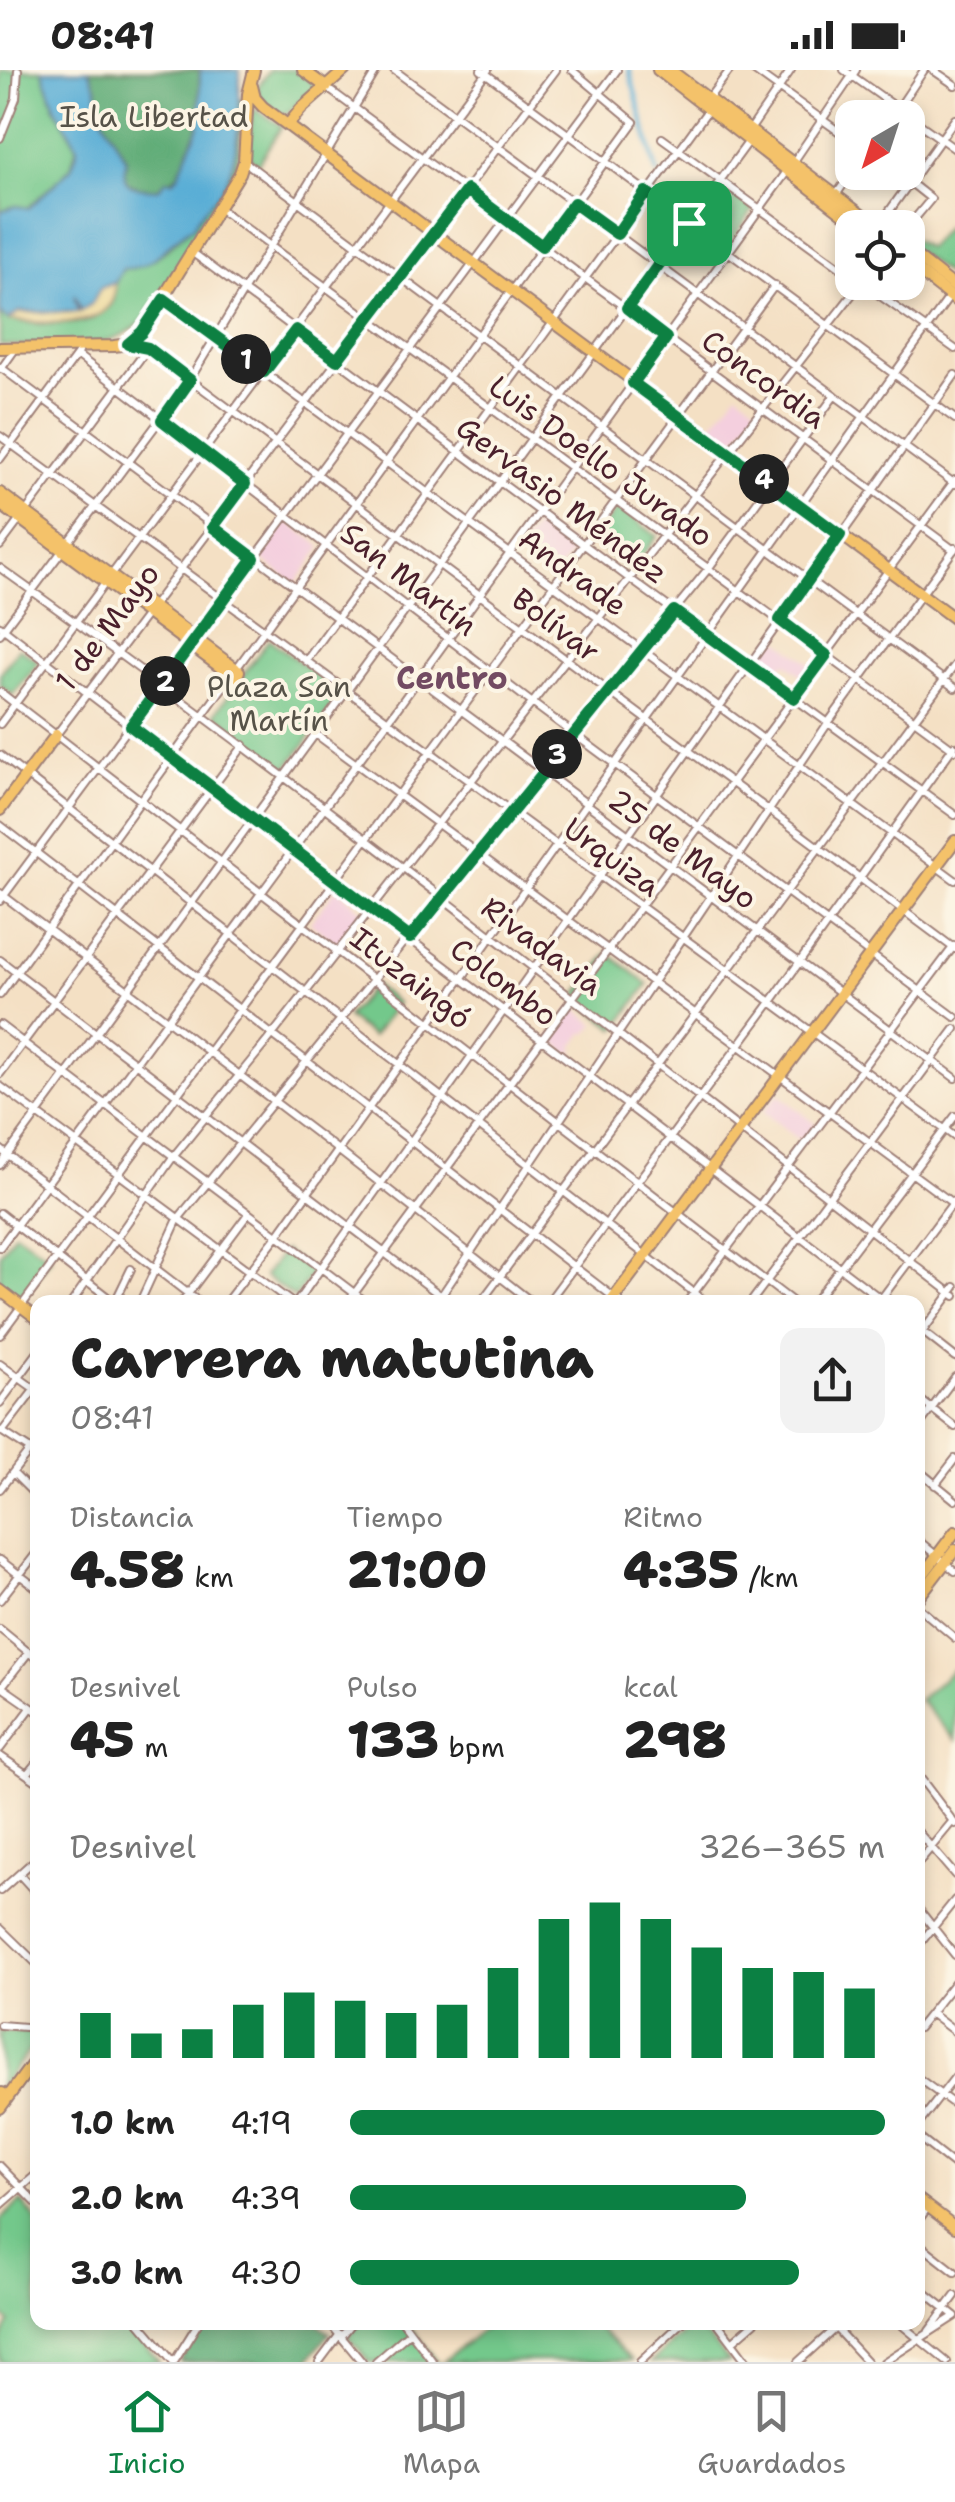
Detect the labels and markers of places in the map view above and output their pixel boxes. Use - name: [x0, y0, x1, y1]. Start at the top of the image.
- pin: [647, 181, 732, 266]
- pin: 1: [221, 334, 271, 384]
- pin: 4: [739, 454, 789, 504]
- pin: 2: [140, 656, 190, 706]
- pin: 3: [532, 729, 582, 779]

